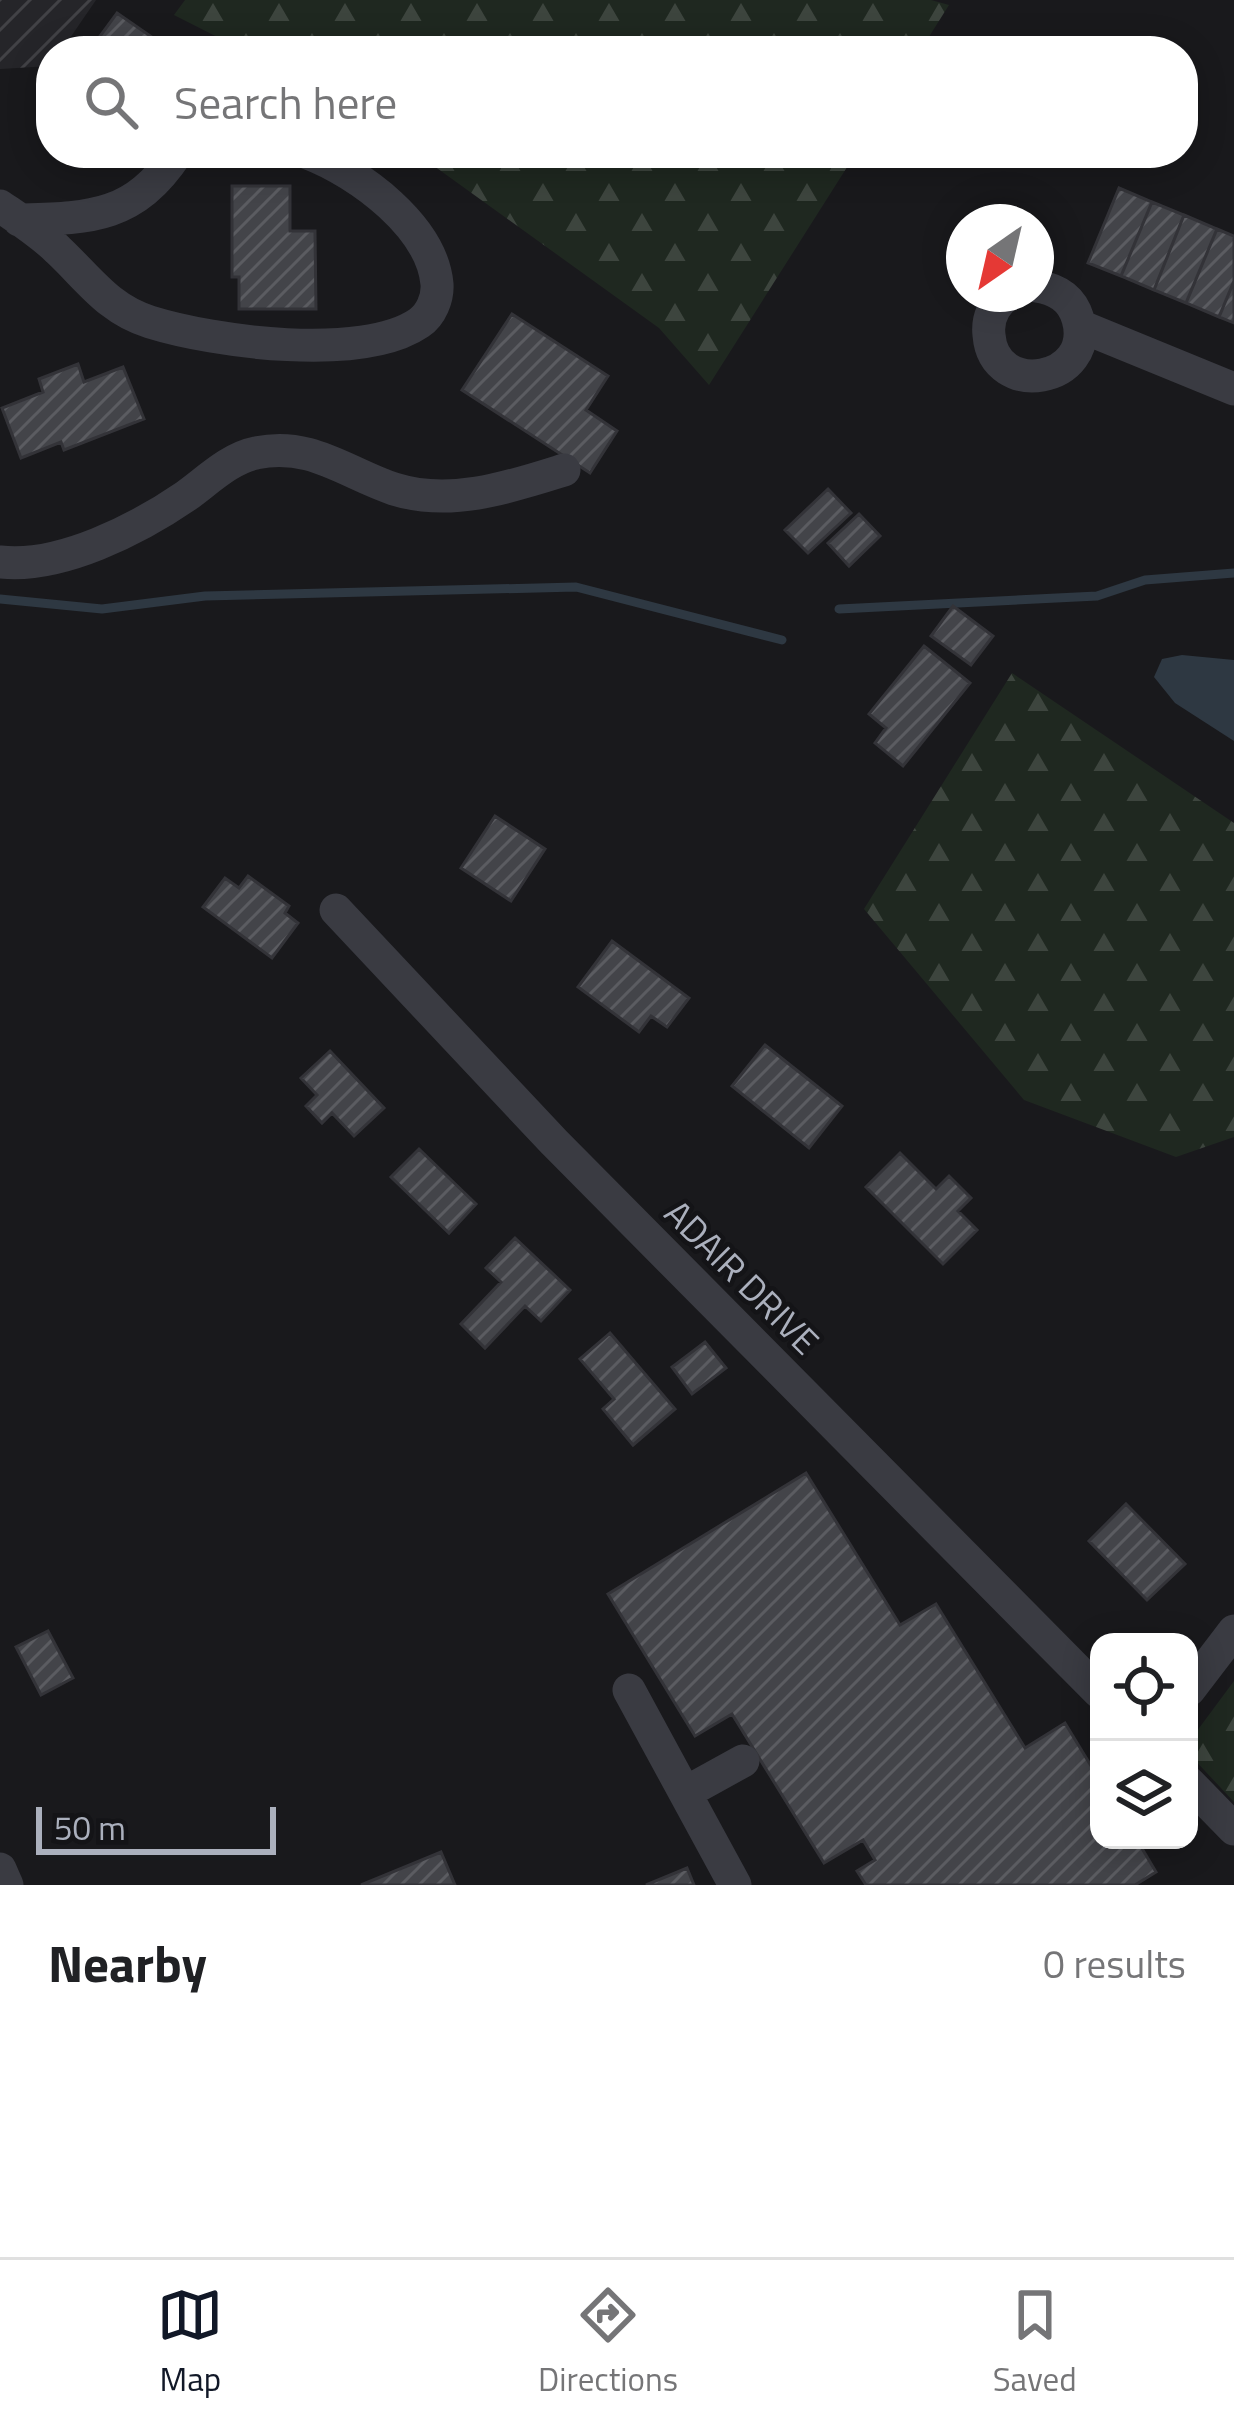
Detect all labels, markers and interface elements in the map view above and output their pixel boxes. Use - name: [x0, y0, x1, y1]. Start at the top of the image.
- search box: [36, 36, 1198, 168]
- text: Search here: [174, 68, 397, 136]
- icon: search: [78, 69, 144, 135]
- north arrow: [946, 204, 1054, 312]
- street label: ADAIR DRIVE: [652, 1187, 832, 1367]
- map controls: [1090, 1633, 1198, 1849]
- button: locate: [1090, 1633, 1198, 1741]
- button: layers: [1090, 1741, 1198, 1849]
- scale bar: [36, 1801, 276, 1854]
- text: 50 m: [54, 1803, 126, 1853]
- text: Nearby: [48, 1924, 207, 2002]
- text: 0 results: [1043, 1934, 1186, 1993]
- tab: Map: [157, 2282, 223, 2404]
- tab: Directions: [538, 2282, 678, 2404]
- tab: Saved: [993, 2282, 1077, 2404]

